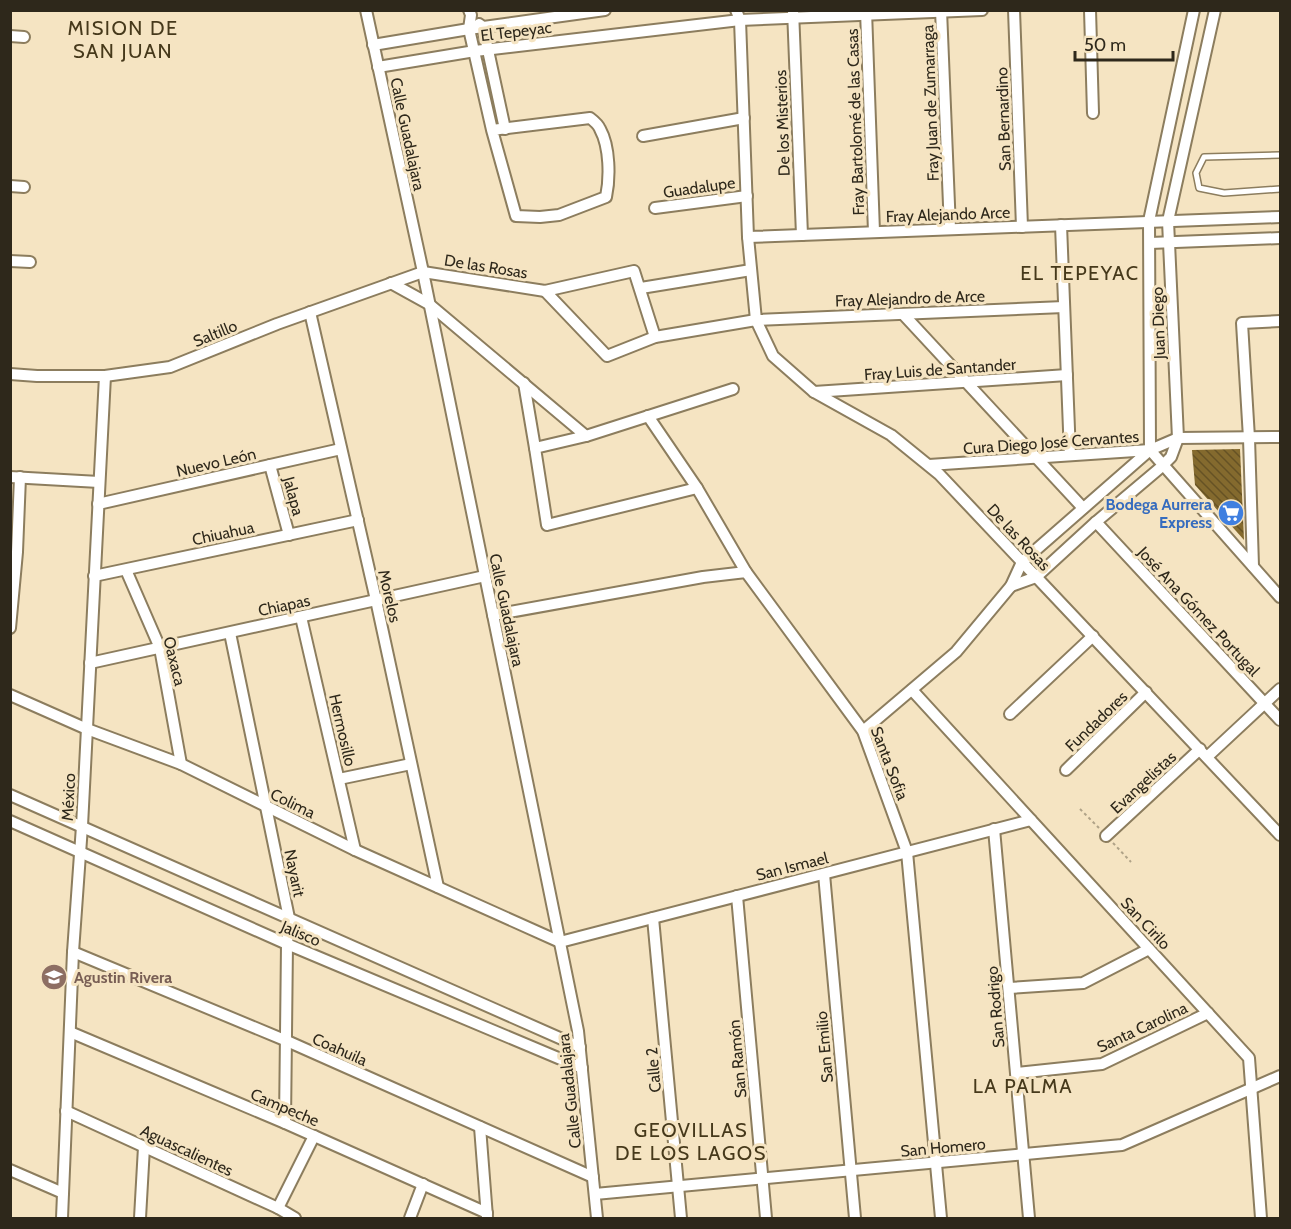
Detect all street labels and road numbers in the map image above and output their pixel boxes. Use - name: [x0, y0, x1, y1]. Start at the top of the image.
- street label: El Tepeyac: [479, 18, 553, 45]
- street label: Fray Juan de Zumarraga: [918, 24, 943, 182]
- street label: Fray Bartolomé de las Casas: [843, 28, 868, 216]
- street label: San Bernardino: [992, 67, 1015, 171]
- street label: De los Misterios: [771, 69, 794, 176]
- street label: Calle Guadalajara: [386, 76, 429, 193]
- street label: Guadalupe: [662, 173, 736, 202]
- street label: Fray Alejando Arce: [885, 203, 1011, 226]
- street label: De las Rosas: [443, 251, 529, 283]
- street label: Fray Alejandro de Arce: [835, 286, 985, 311]
- street label: Juan Diego: [1148, 286, 1169, 360]
- street label: Saltillo: [190, 316, 240, 351]
- street label: Fray Luis de Santander: [863, 355, 1018, 384]
- street label: Cura Diego José Cervantes: [963, 427, 1140, 458]
- street label: Nuevo León: [174, 444, 258, 481]
- street label: Jalapa: [279, 474, 308, 518]
- street label: De las Rosas: [983, 500, 1055, 575]
- street label: Chiuahua: [190, 518, 256, 549]
- street label: José Ana Gómez Portugal: [1133, 542, 1264, 680]
- street label: Calle Guadalajara: [485, 552, 528, 669]
- street label: Morelos: [374, 568, 405, 625]
- street label: Chiapas: [256, 591, 312, 620]
- street label: Oaxaca: [159, 635, 190, 688]
- street label: Fundadores: [1061, 687, 1132, 756]
- street label: Hermosillo: [325, 692, 360, 768]
- street label: Santa Sofia: [867, 724, 912, 803]
- street label: Evangelistas: [1107, 747, 1180, 818]
- street label: México: [58, 772, 79, 821]
- street label: Colima: [267, 785, 318, 822]
- street label: Nayarit: [280, 848, 309, 899]
- street label: San Ismael: [754, 848, 830, 885]
- street label: San Cirilo: [1117, 893, 1175, 953]
- street label: Jalisco: [277, 916, 324, 950]
- street label: San Rodrigo: [982, 965, 1009, 1049]
- street label: Santa Carolina: [1094, 998, 1191, 1057]
- street label: San Emilio: [812, 1010, 837, 1083]
- street label: San Ramón: [725, 1019, 750, 1099]
- street label: Coahuila: [309, 1029, 370, 1070]
- street label: Calle Guadalajara: [554, 1032, 585, 1149]
- street label: Calle 2: [642, 1047, 665, 1093]
- street label: Campeche: [248, 1084, 322, 1130]
- street label: Aguascalientes: [138, 1121, 236, 1180]
- street label: San Homero: [900, 1134, 987, 1161]

